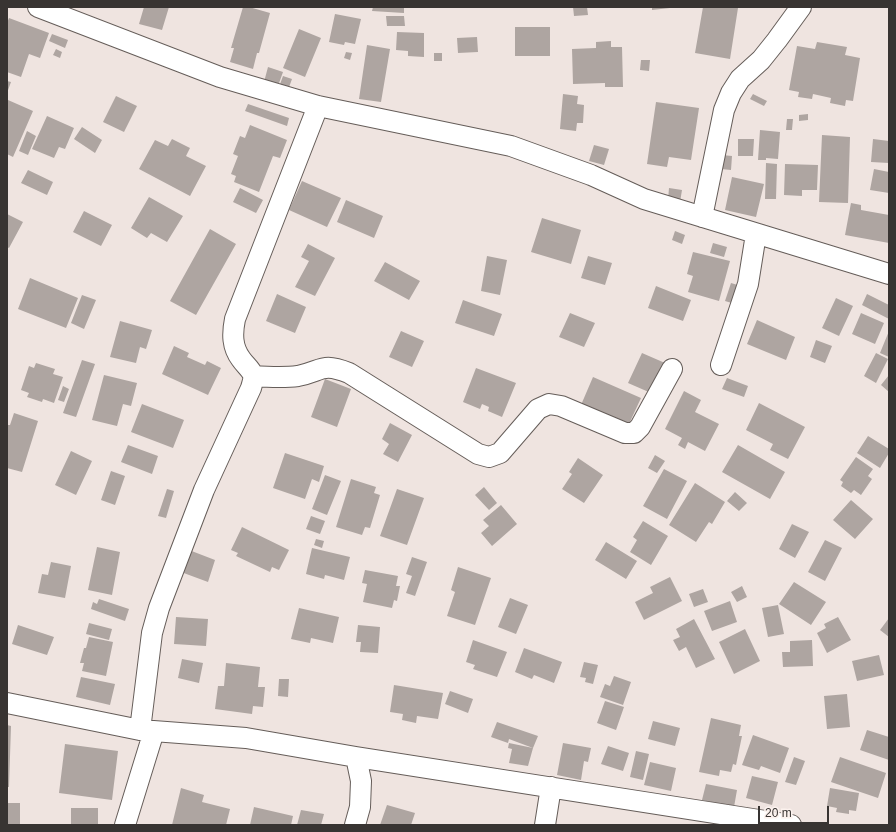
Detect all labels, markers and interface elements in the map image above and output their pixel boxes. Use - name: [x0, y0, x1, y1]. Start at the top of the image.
- scale bar: [760, 798, 831, 824]
- text: 20 m: [765, 806, 792, 820]

